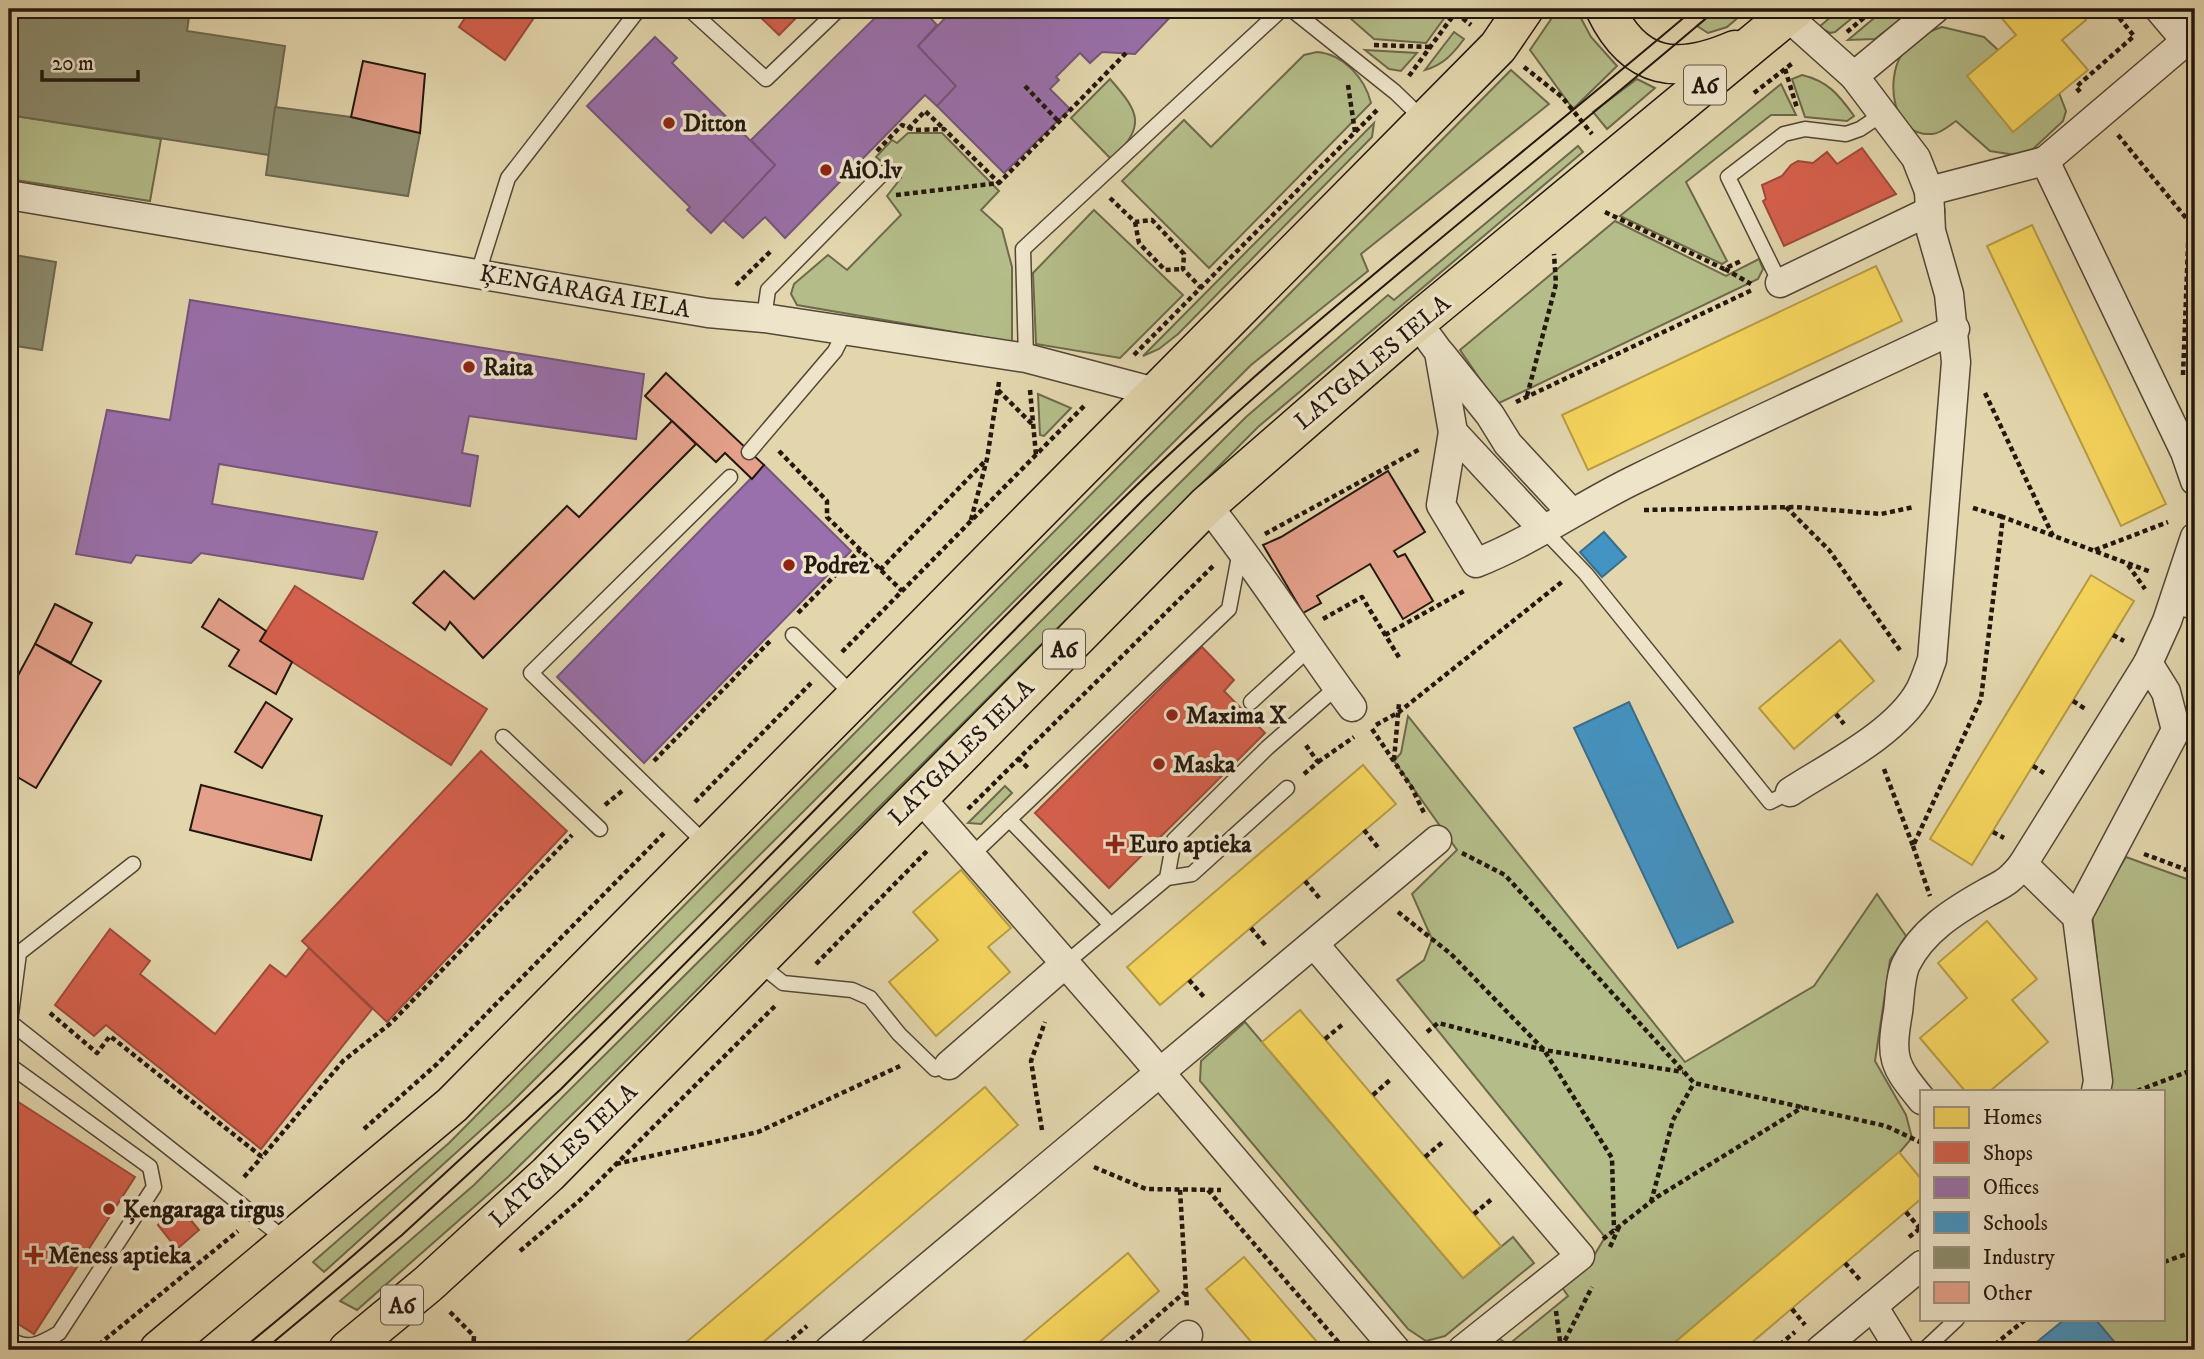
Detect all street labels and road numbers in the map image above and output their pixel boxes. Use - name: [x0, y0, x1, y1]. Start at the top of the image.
- road number: A6: [1684, 66, 1726, 104]
- street label: ĶENGARAGA IELA: [477, 259, 693, 325]
- street label: LATGALES IELA: [1289, 288, 1457, 437]
- road number: A6: [1043, 629, 1085, 668]
- street label: LATGALES IELA: [882, 673, 1042, 832]
- street label: LATGALES IELA: [483, 1077, 645, 1234]
- road number: A6: [381, 1286, 423, 1324]

